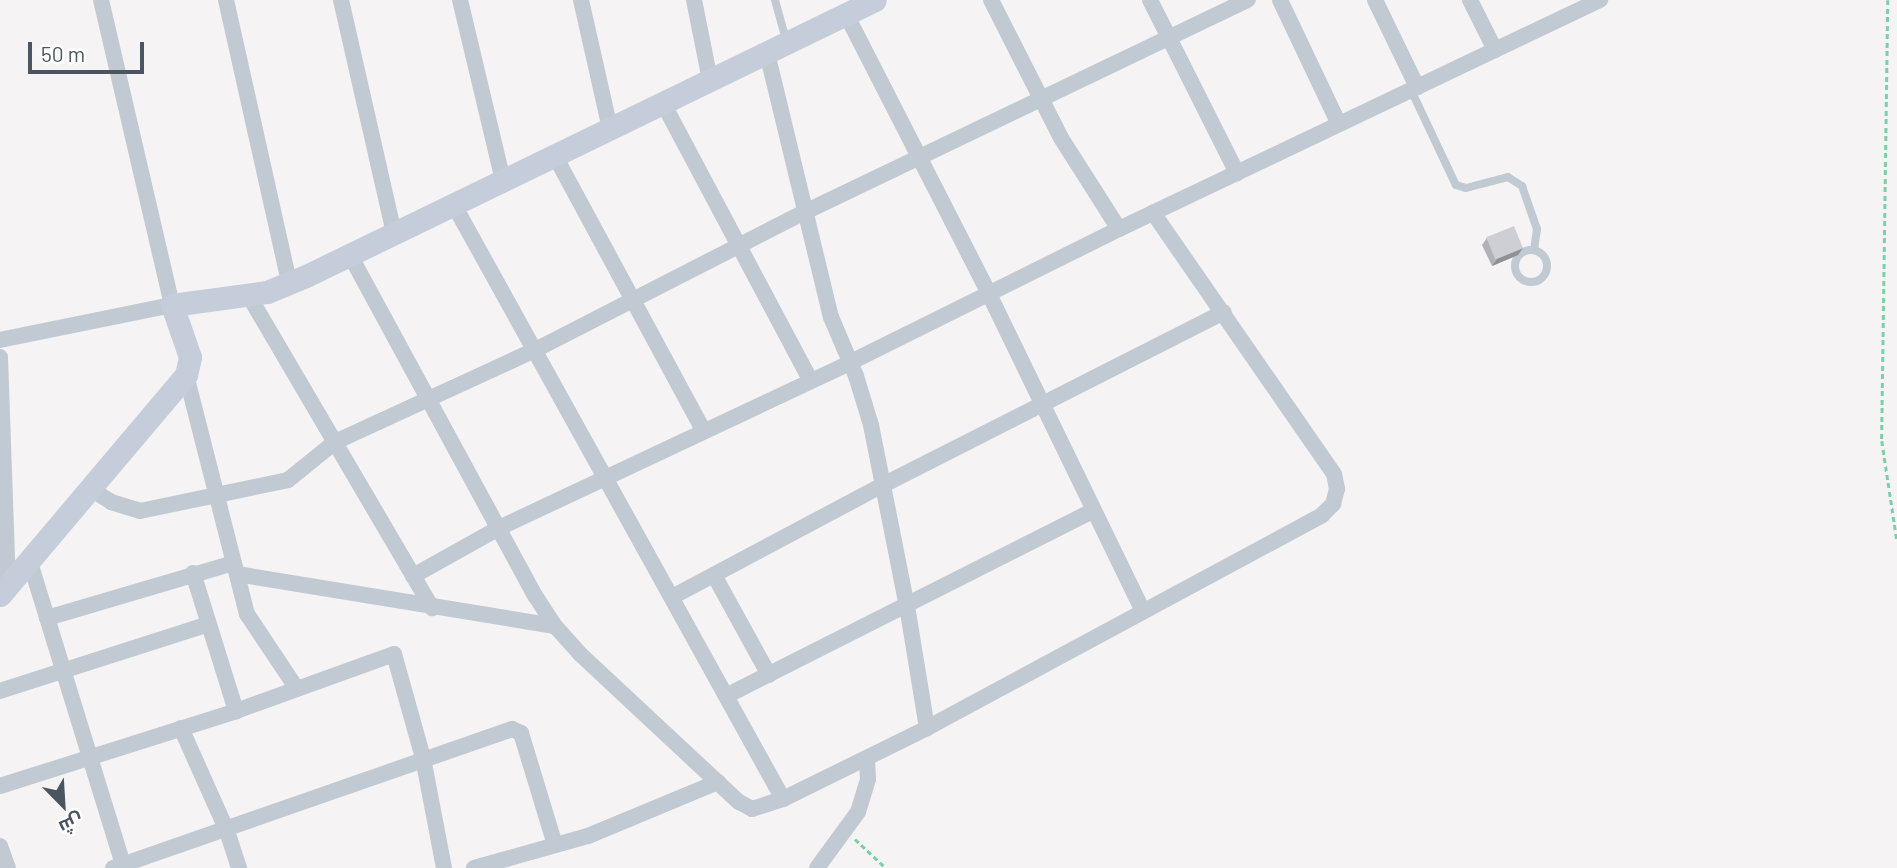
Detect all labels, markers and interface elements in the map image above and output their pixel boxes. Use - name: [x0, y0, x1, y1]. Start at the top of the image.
- scale bar: [32, 28, 147, 72]
- text: 50 m: [41, 41, 85, 66]
- north arrow: [28, 770, 98, 840]
- text: ش: [56, 809, 88, 840]

